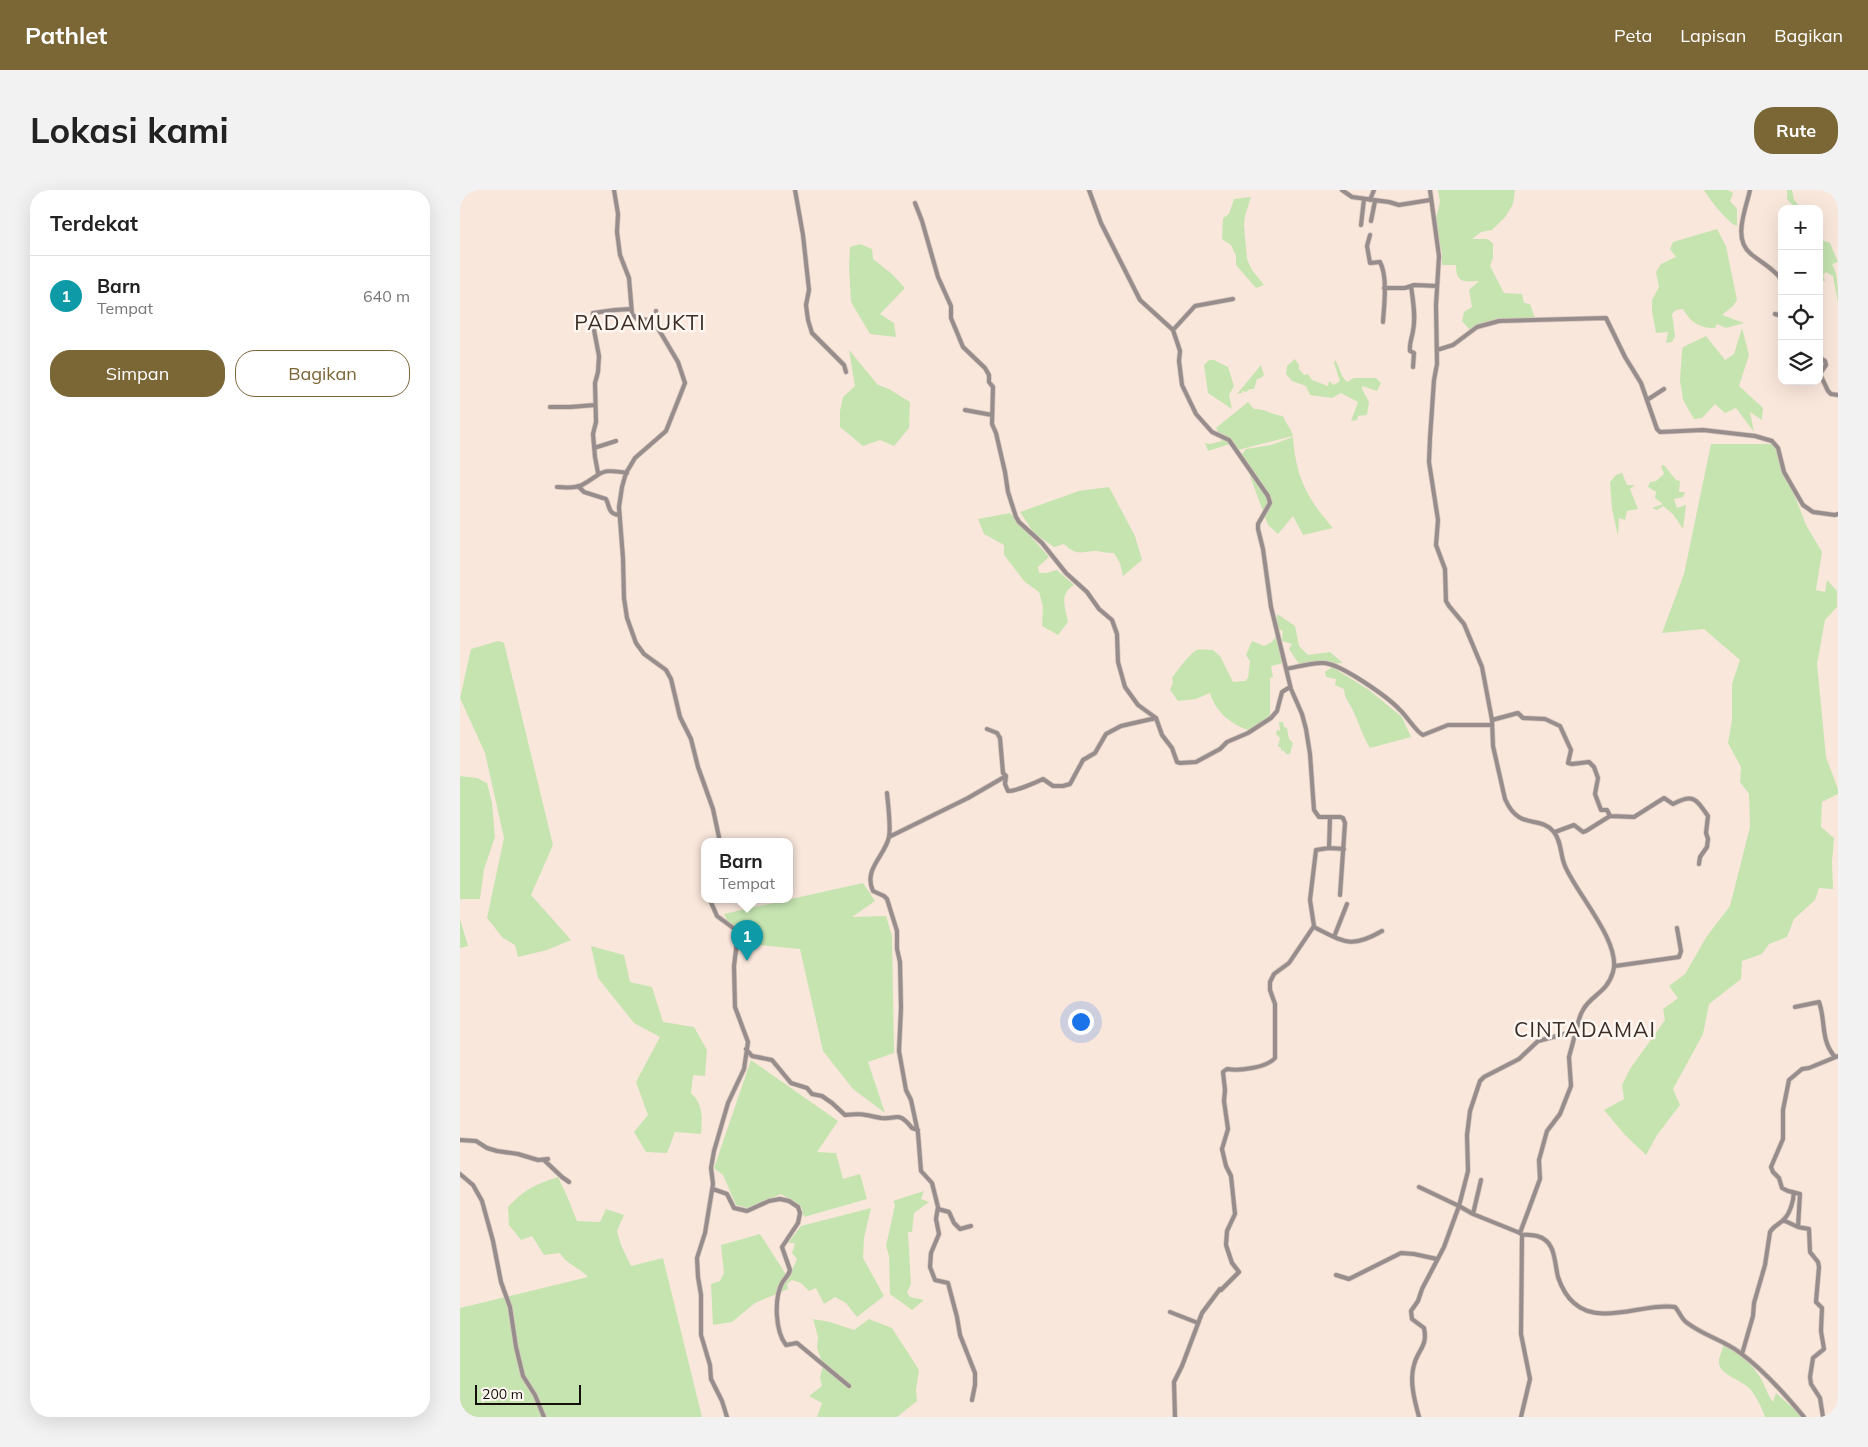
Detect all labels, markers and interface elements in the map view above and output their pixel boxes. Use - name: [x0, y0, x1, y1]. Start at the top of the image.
- text: Pathlet: [25, 20, 107, 50]
- text: Peta: [1614, 24, 1652, 47]
- text: Lapisan: [1680, 24, 1746, 47]
- text: Bagikan: [1774, 24, 1843, 47]
- button: Rute: [1754, 107, 1838, 154]
- text: Lokasi kami: [30, 108, 229, 152]
- map controls: [1778, 205, 1823, 385]
- button: +: [1778, 205, 1823, 250]
- text: Terdekat: [50, 210, 138, 236]
- button: −: [1778, 250, 1823, 295]
- text: Barn: [97, 274, 141, 298]
- text: 1: [61, 286, 71, 306]
- text: 640 m: [363, 286, 410, 306]
- button: locate: [1778, 295, 1823, 340]
- text: Tempat: [97, 298, 153, 318]
- district label: PADAMUKTI: [574, 309, 706, 335]
- button: layers: [1778, 340, 1823, 385]
- button: Simpan: [50, 350, 225, 397]
- button: Bagikan: [235, 350, 410, 397]
- popup: [701, 838, 793, 903]
- text: Barn: [719, 849, 763, 873]
- text: Tempat: [719, 873, 775, 893]
- pin: 1: [731, 920, 763, 961]
- your location: [1068, 1009, 1094, 1035]
- district label: CINTADAMAI: [1514, 1016, 1656, 1042]
- scale bar: [475, 1382, 581, 1405]
- text: 200 m: [482, 1385, 523, 1403]

